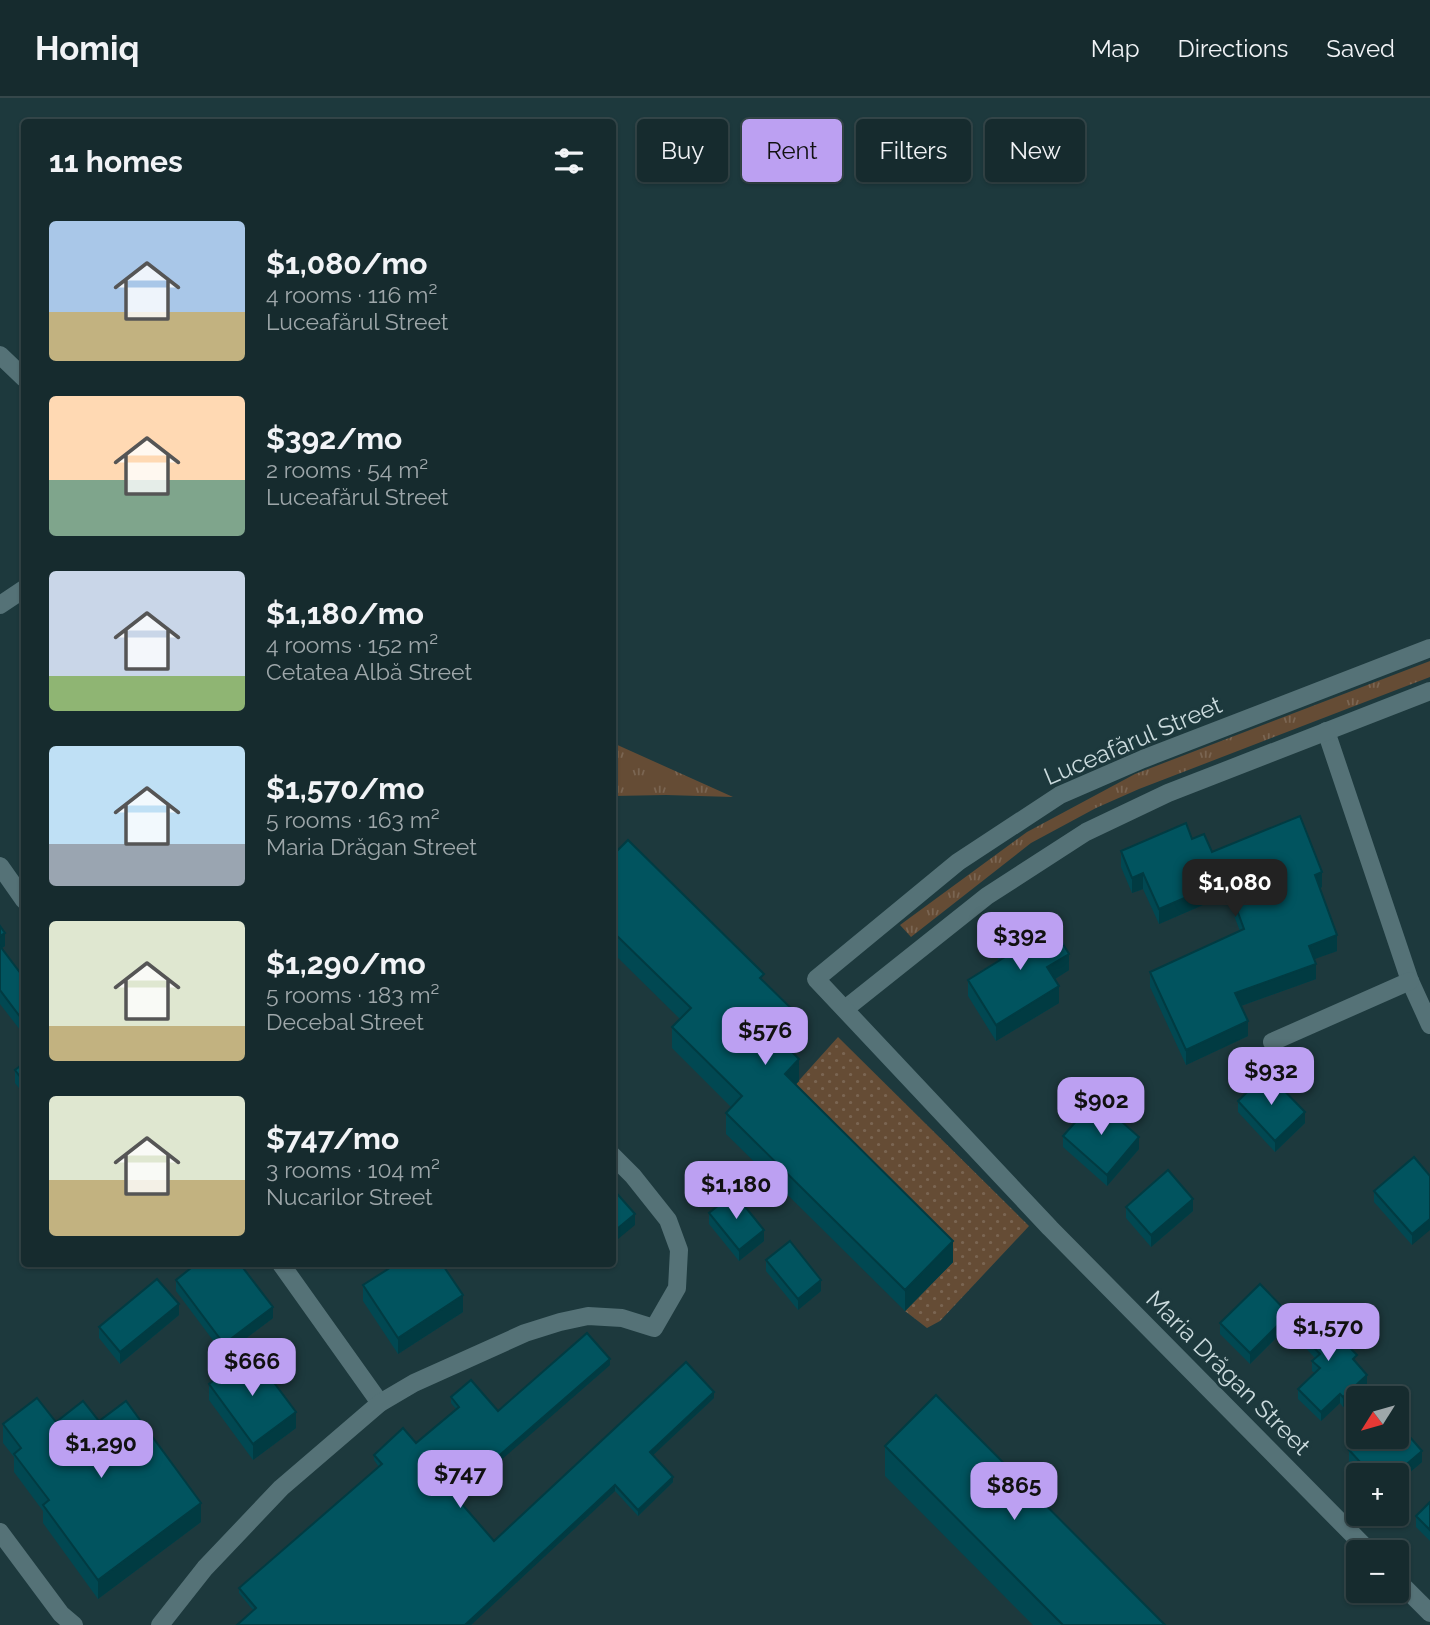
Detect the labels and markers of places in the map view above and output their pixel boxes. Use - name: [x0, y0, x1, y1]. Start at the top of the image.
- pin: $1,080: [1178, 860, 1292, 919]
- pin: $392: [979, 912, 1061, 972]
- pin: $576: [724, 1007, 806, 1067]
- pin: $932: [1230, 1048, 1312, 1107]
- pin: $902: [1060, 1077, 1142, 1137]
- pin: $1,180: [679, 1162, 793, 1221]
- pin: $1,570: [1271, 1304, 1385, 1363]
- pin: $666: [211, 1338, 293, 1398]
- pin: $1,290: [44, 1420, 158, 1480]
- pin: $747: [419, 1450, 501, 1510]
- pin: $865: [973, 1462, 1055, 1522]

